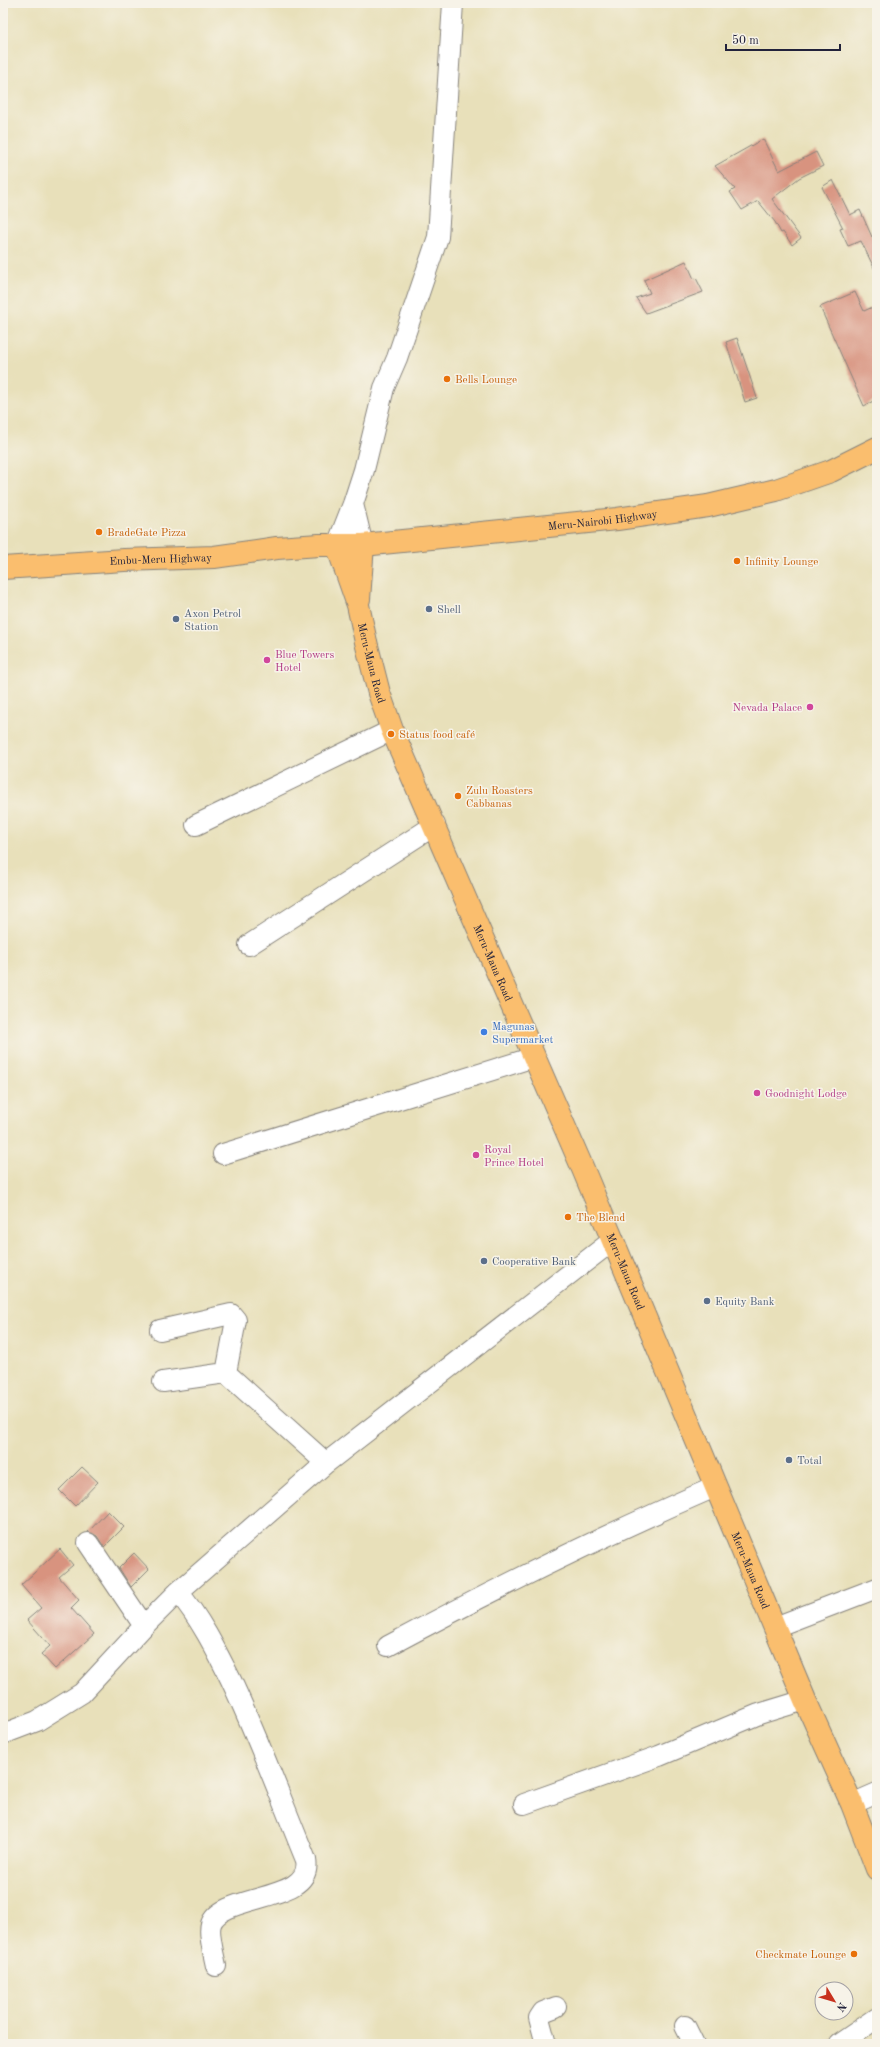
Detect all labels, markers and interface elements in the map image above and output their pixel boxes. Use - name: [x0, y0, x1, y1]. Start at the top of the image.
- scale bar: [726, 26, 840, 52]
- text: 50 m: [732, 34, 759, 47]
- marker: Bells Lounge: [442, 374, 452, 384]
- place label: Bells Lounge: [455, 375, 517, 386]
- street label: Meru-Nairobi Highway: [547, 509, 658, 533]
- marker: BradeGate Pizza: [94, 527, 104, 537]
- place label: BradeGate Pizza: [107, 528, 187, 539]
- street label: Embu-Meru Highway: [109, 553, 212, 568]
- marker: Infinity Lounge: [732, 556, 742, 566]
- place label: Infinity Lounge: [745, 557, 818, 568]
- marker: Shell: [424, 604, 434, 614]
- place label: Shell: [437, 605, 461, 616]
- place label: Axon Petrol Station: [184, 609, 241, 633]
- marker: Axon Petrol Station: [171, 614, 181, 624]
- street label: Meru-Maua Road: [355, 622, 386, 705]
- place label: Blue Towers Hotel: [275, 650, 335, 674]
- marker: Blue Towers Hotel: [262, 655, 272, 665]
- marker: Nevada Palace: [805, 702, 815, 712]
- place label: Nevada Palace: [733, 703, 802, 714]
- marker: Status food café: [386, 729, 396, 739]
- place label: Status food café: [399, 730, 475, 741]
- place label: Zulu Roasters Cabbanas: [466, 786, 533, 810]
- marker: Zulu Roasters Cabbanas: [453, 791, 463, 801]
- street label: Meru-Maua Road: [470, 923, 513, 1003]
- place label: Magunas Supermarket: [492, 1022, 553, 1046]
- marker: Magunas Supermarket: [479, 1027, 489, 1037]
- marker: Goodnight Lodge: [752, 1088, 762, 1098]
- place label: Goodnight Lodge: [765, 1089, 847, 1100]
- place label: Royal Prince Hotel: [484, 1145, 544, 1169]
- marker: Royal Prince Hotel: [471, 1150, 481, 1160]
- marker: The Blend: [563, 1212, 573, 1222]
- place label: The Blend: [576, 1213, 626, 1224]
- street label: Meru-Maua Road: [603, 1232, 645, 1312]
- marker: Cooperative Bank: [479, 1256, 489, 1266]
- place label: Cooperative Bank: [492, 1257, 576, 1268]
- marker: Equity Bank: [702, 1296, 712, 1306]
- place label: Equity Bank: [715, 1297, 775, 1308]
- marker: Total: [784, 1455, 794, 1465]
- place label: Total: [797, 1456, 822, 1467]
- street label: Meru-Maua Road: [728, 1531, 770, 1611]
- marker: Checkmate Lounge: [849, 1949, 859, 1959]
- place label: Checkmate Lounge: [755, 1950, 846, 1961]
- north arrow: [814, 1981, 854, 2021]
- text: N: [833, 2000, 848, 2013]

